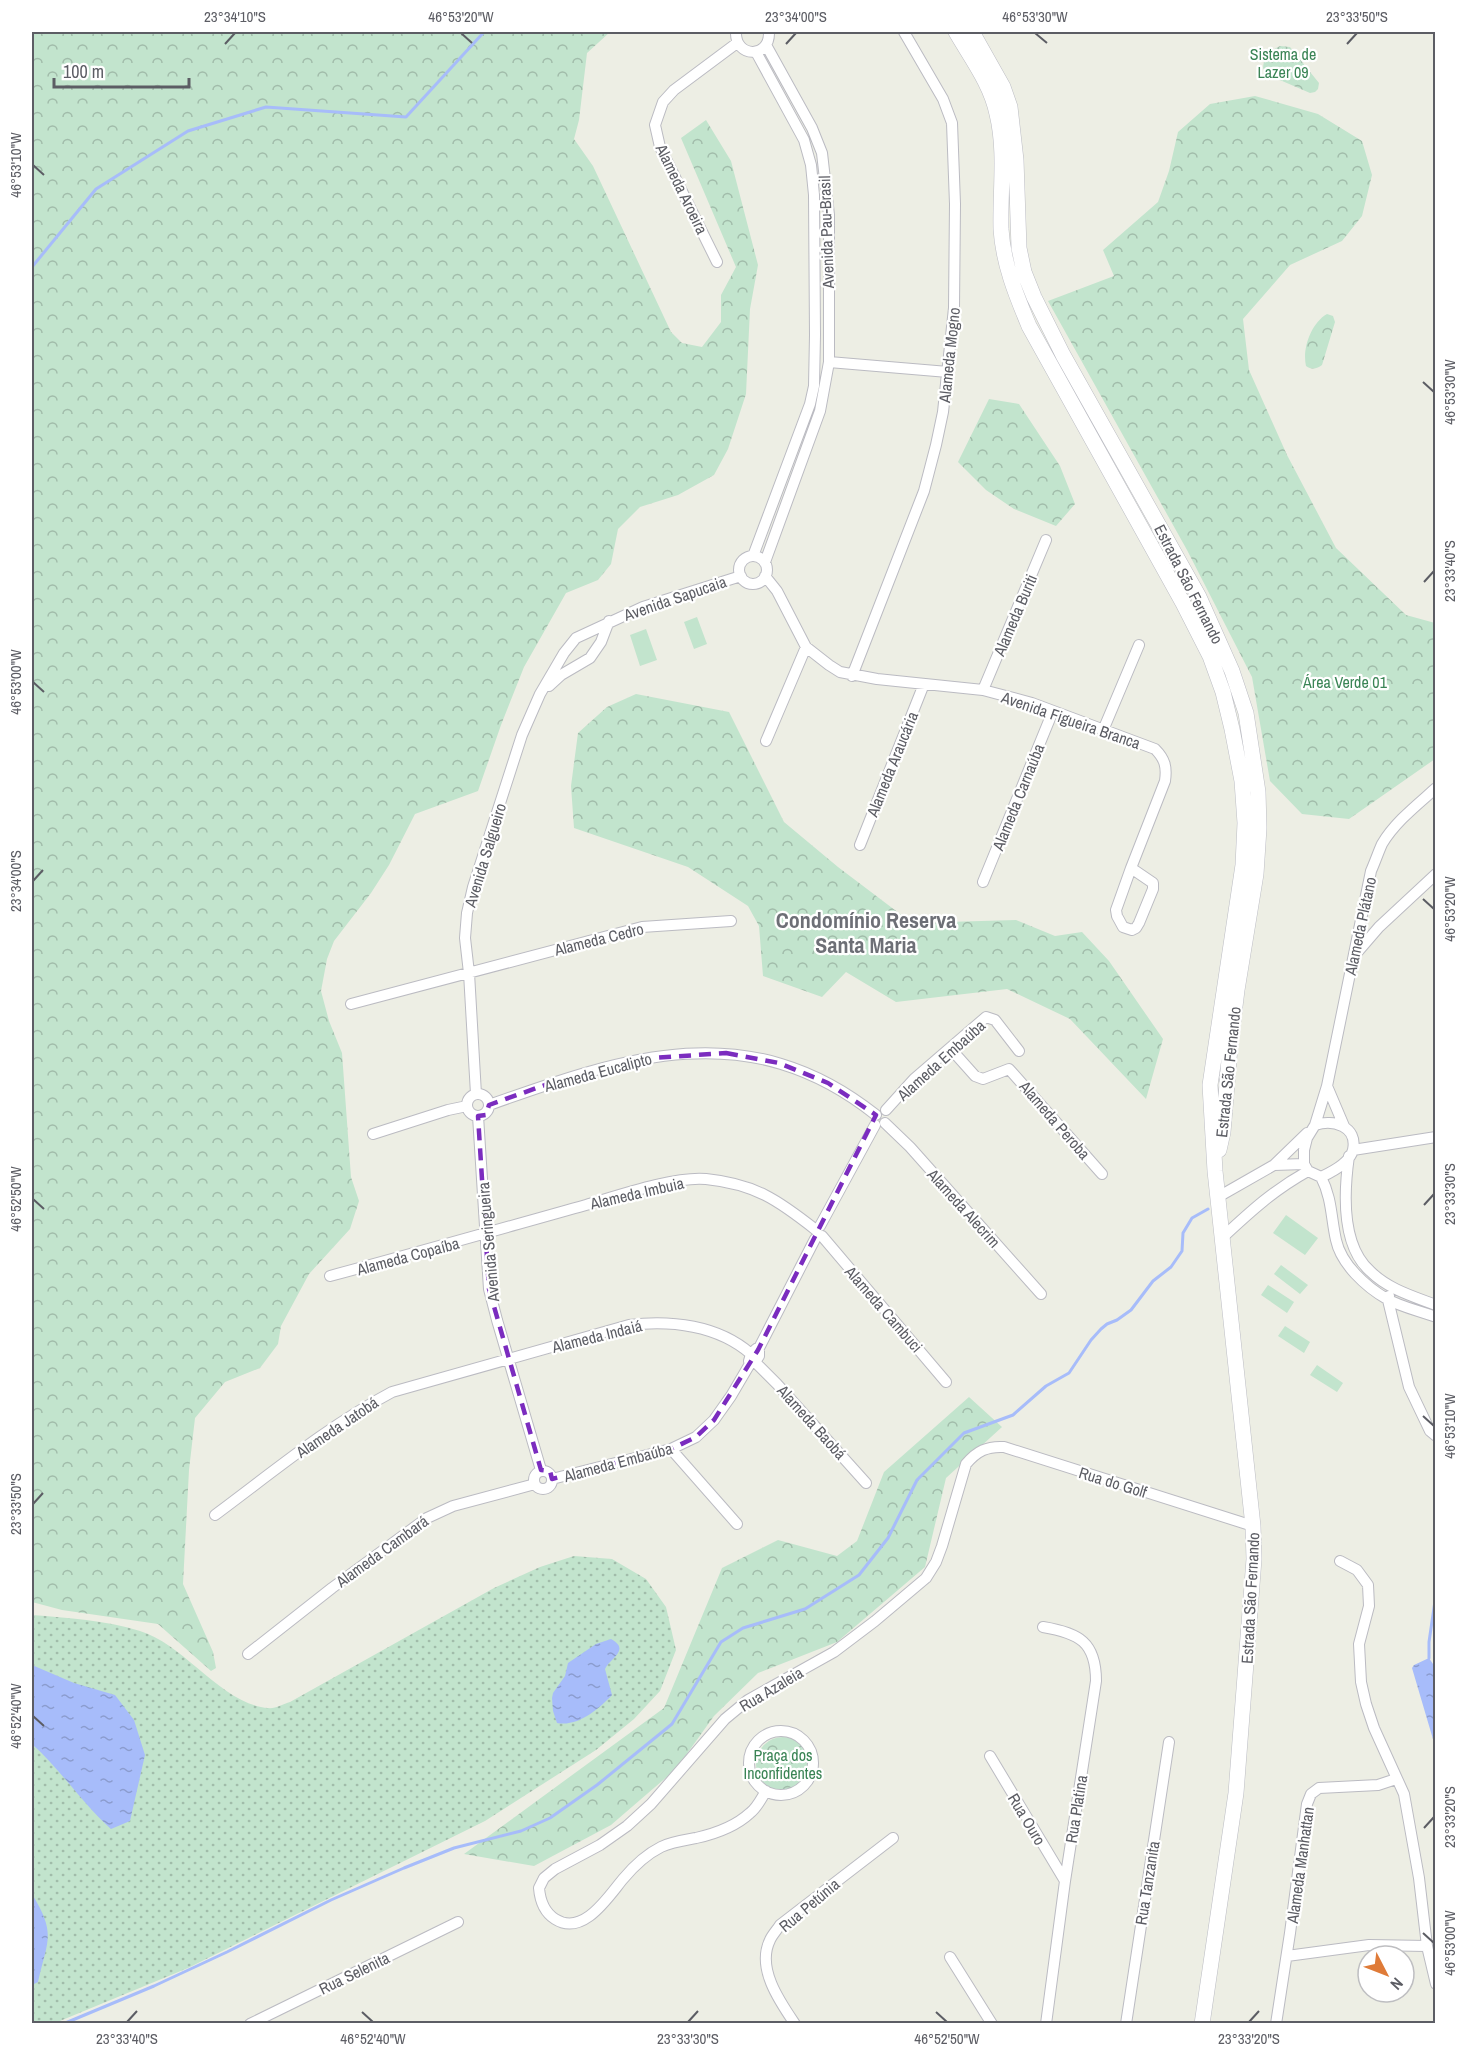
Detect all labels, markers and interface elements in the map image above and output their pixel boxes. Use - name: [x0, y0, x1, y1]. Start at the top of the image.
- text: 23°34'10"S: [204, 6, 266, 27]
- text: 46°53'20"W: [428, 6, 494, 27]
- text: 23°34'00"S: [765, 6, 827, 27]
- text: 46°53'30"W: [1002, 6, 1068, 27]
- text: 23°33'50"S: [1326, 6, 1388, 27]
- park label: Sistema de Lazer 09: [1250, 43, 1316, 83]
- scale bar: [54, 51, 189, 89]
- text: 100 m: [63, 59, 104, 84]
- text: 46°53'10"W: [5, 132, 26, 198]
- street label: Alameda Aroeira: [650, 139, 714, 238]
- street label: Avenida Pau-Brasil: [813, 175, 839, 290]
- street label: Alameda Mogno: [933, 306, 965, 405]
- text: 46°53'30"W: [1439, 359, 1460, 425]
- street label: Estrada São Fernando: [1149, 520, 1229, 648]
- text: 23°33'40"S: [1439, 540, 1460, 602]
- street label: Avenida Sapucaia: [620, 570, 730, 626]
- street label: Alameda Buriti: [988, 571, 1042, 660]
- text: 46°53'00"W: [5, 649, 26, 715]
- park label: Área Verde 01: [1302, 671, 1388, 693]
- street label: Avenida Figueira Branca: [998, 686, 1144, 754]
- street label: Alameda Araucária: [861, 708, 923, 821]
- street label: Alameda Carnaúba: [986, 740, 1050, 854]
- street label: Avenida Salgueiro: [458, 800, 511, 911]
- text: 23°34'00"S: [5, 850, 26, 912]
- street label: Alameda Plátano: [1339, 875, 1381, 978]
- text: 46°53'20"W: [1439, 876, 1460, 942]
- district label: Condomínio Reserva Santa Maria: [776, 905, 956, 960]
- street label: Alameda Cedro: [551, 917, 646, 961]
- street label: Estrada São Fernando: [1210, 1006, 1246, 1138]
- street label: Alameda Embaúba: [891, 1014, 990, 1106]
- street label: Alameda Eucalipto: [541, 1047, 654, 1097]
- street label: Alameda Peroba: [1014, 1075, 1096, 1165]
- street label: Alameda Alecrim: [922, 1163, 1005, 1252]
- text: 23°33'30"S: [1439, 1163, 1460, 1225]
- text: 46°52'50"W: [5, 1166, 26, 1232]
- street label: Alameda Imbuia: [587, 1171, 687, 1215]
- street label: Avenida Seringueira: [472, 1181, 504, 1304]
- street label: Alameda Copaíba: [353, 1232, 462, 1280]
- street label: Alameda Cambuci: [840, 1260, 928, 1357]
- street label: Alameda Indaiá: [549, 1314, 645, 1358]
- street label: Alameda Baobá: [772, 1379, 852, 1465]
- street label: Alameda Jatobá: [291, 1391, 383, 1463]
- text: 46°53'10"W: [1439, 1393, 1460, 1459]
- street label: Alameda Embaúba: [560, 1437, 675, 1487]
- street label: Rua do Golf: [1076, 1461, 1150, 1503]
- text: 23°33'50"S: [5, 1473, 26, 1535]
- street label: Alameda Cambará: [330, 1510, 433, 1593]
- street label: Estrada São Fernando: [1236, 1532, 1264, 1664]
- street label: Rua Azaleia: [735, 1661, 808, 1717]
- text: 46°52'40"W: [5, 1683, 26, 1749]
- park label: Praça dos Inconfidentes: [744, 1744, 822, 1784]
- street label: Rua Platina: [1060, 1773, 1092, 1845]
- text: 23°33'20"S: [1439, 1786, 1460, 1848]
- street label: Rua Ouro: [1003, 1789, 1051, 1849]
- street label: Alameda Manhattan: [1281, 1805, 1319, 1926]
- street label: Rua Tanzanita: [1130, 1839, 1165, 1927]
- street label: Rua Petúnia: [774, 1873, 845, 1937]
- text: 46°53'00"W: [1439, 1910, 1460, 1976]
- north arrow: [1356, 1944, 1416, 2004]
- street label: Rua Selenita: [315, 1946, 394, 2000]
- text: N: [1386, 1973, 1408, 1995]
- text: 23°33'40"S: [96, 2028, 158, 2049]
- text: 46°52'40"W: [340, 2028, 406, 2049]
- text: 23°33'30"S: [657, 2028, 719, 2049]
- text: 46°52'50"W: [914, 2028, 980, 2049]
- text: 23°33'20"S: [1218, 2028, 1280, 2049]

